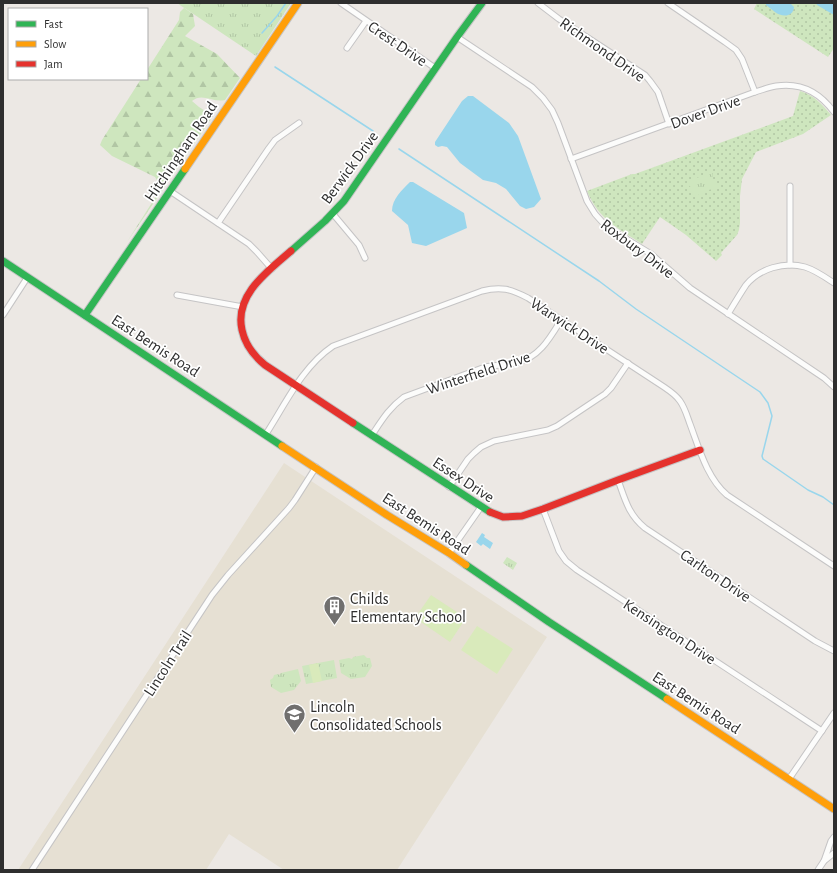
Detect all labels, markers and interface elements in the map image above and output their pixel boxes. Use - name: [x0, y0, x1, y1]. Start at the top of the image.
- legend: [8, 8, 148, 80]
- street label: Richmond Drive: [557, 15, 648, 85]
- text: Fast: [44, 18, 63, 30]
- street label: Crest Drive: [365, 18, 430, 69]
- text: Slow: [44, 38, 66, 50]
- text: Jam: [44, 58, 63, 70]
- street label: Dover Drive: [668, 92, 742, 132]
- street label: Hitchingham Road: [142, 99, 220, 204]
- street label: Berwick Drive: [318, 128, 381, 207]
- street label: Roxbury Drive: [597, 216, 677, 282]
- street label: Warwick Drive: [527, 295, 612, 357]
- street label: East Bemis Road: [109, 312, 202, 380]
- street label: Winterfield Drive: [424, 349, 532, 397]
- street label: Essex Drive: [430, 454, 497, 506]
- street label: East Bemis Road: [380, 490, 473, 558]
- street label: Carlton Drive: [677, 546, 754, 605]
- place label: Childs Elementary School: [350, 591, 466, 626]
- building icon: Childs Elementary School: [322, 594, 348, 627]
- street label: Kensington Drive: [620, 596, 719, 668]
- street label: Lincoln Trail: [141, 628, 195, 699]
- street label: East Bemis Road: [650, 669, 743, 737]
- place label: Lincoln Consolidated Schools: [310, 699, 442, 733]
- school or university icon: Lincoln Consolidated Schools: [282, 702, 308, 735]

